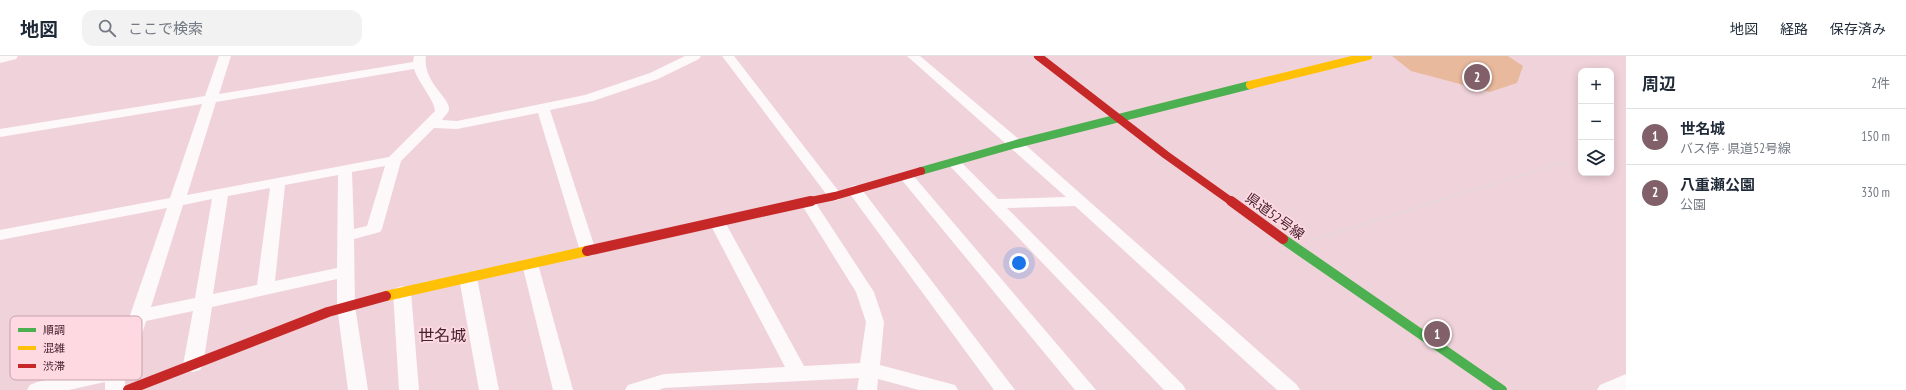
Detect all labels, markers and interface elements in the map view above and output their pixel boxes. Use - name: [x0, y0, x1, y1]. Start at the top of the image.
- search box: [82, 10, 362, 46]
- text: 地図: [20, 17, 58, 41]
- icon: search: [96, 17, 118, 39]
- text: ここで検索: [128, 19, 203, 38]
- text: 地図: [1730, 20, 1758, 38]
- text: 経路: [1780, 20, 1808, 38]
- text: 保存済み: [1830, 20, 1886, 38]
- pin: 2: [1464, 62, 1490, 92]
- map controls: [1578, 68, 1614, 176]
- button: +: [1578, 68, 1614, 104]
- text: 周辺: [1642, 73, 1676, 95]
- text: 2件: [1871, 75, 1890, 92]
- button: −: [1578, 104, 1614, 140]
- text: 世名城: [1680, 119, 1725, 138]
- text: 1: [1652, 128, 1658, 145]
- text: 150 m: [1861, 128, 1890, 145]
- button: layers: [1578, 140, 1614, 176]
- text: バス停 · 県道52号線: [1680, 140, 1791, 157]
- text: 八重瀬公園: [1680, 175, 1755, 194]
- text: 2: [1652, 184, 1658, 201]
- text: 330 m: [1861, 184, 1890, 201]
- street label: 県道52号線: [1242, 189, 1308, 243]
- text: 公園: [1680, 196, 1706, 213]
- your location: [1009, 253, 1029, 273]
- legend: [10, 316, 142, 380]
- pin: 1: [1424, 319, 1450, 349]
- text: 順調: [43, 323, 65, 337]
- district label: 世名城: [418, 325, 466, 345]
- text: 混雑: [43, 341, 65, 355]
- text: 渋滞: [43, 359, 65, 373]

